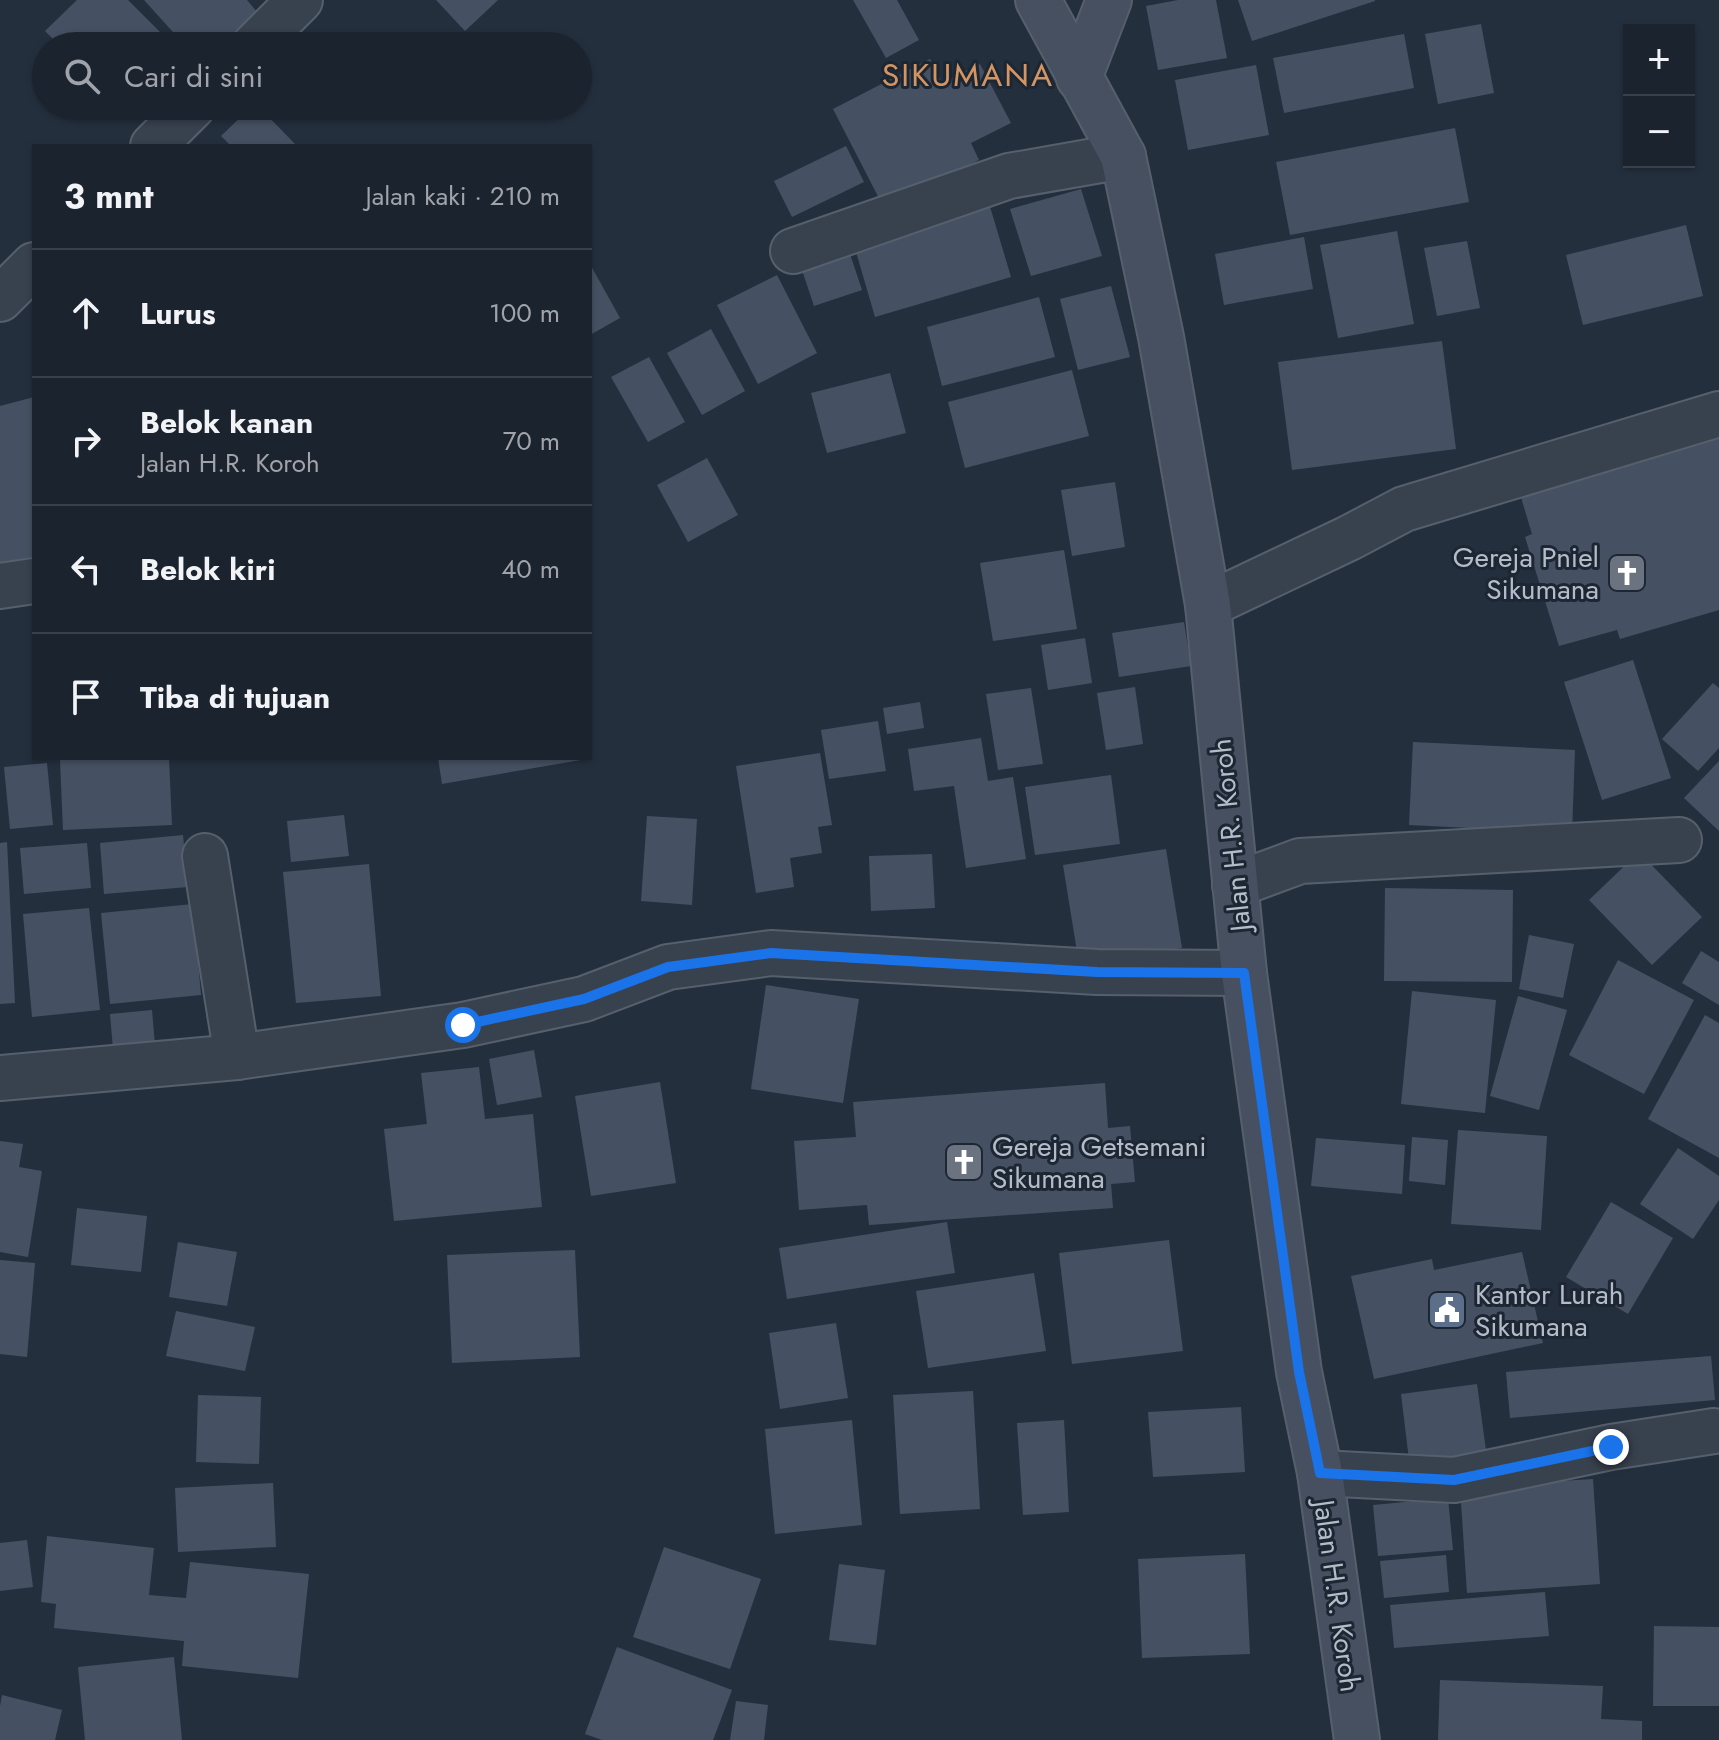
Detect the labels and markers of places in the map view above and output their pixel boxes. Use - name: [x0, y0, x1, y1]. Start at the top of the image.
- place label: Gereja Pniel Sikumana: [1453, 537, 1599, 610]
- church icon: Gereja Pniel Sikumana: [1606, 552, 1648, 594]
- place label: Gereja Getsemani Sikumana: [992, 1126, 1206, 1199]
- church icon: Gereja Getsemani Sikumana: [943, 1141, 985, 1183]
- place label: Kantor Lurah Sikumana: [1475, 1274, 1624, 1347]
- public building icon: Kantor Lurah Sikumana: [1426, 1289, 1468, 1331]

